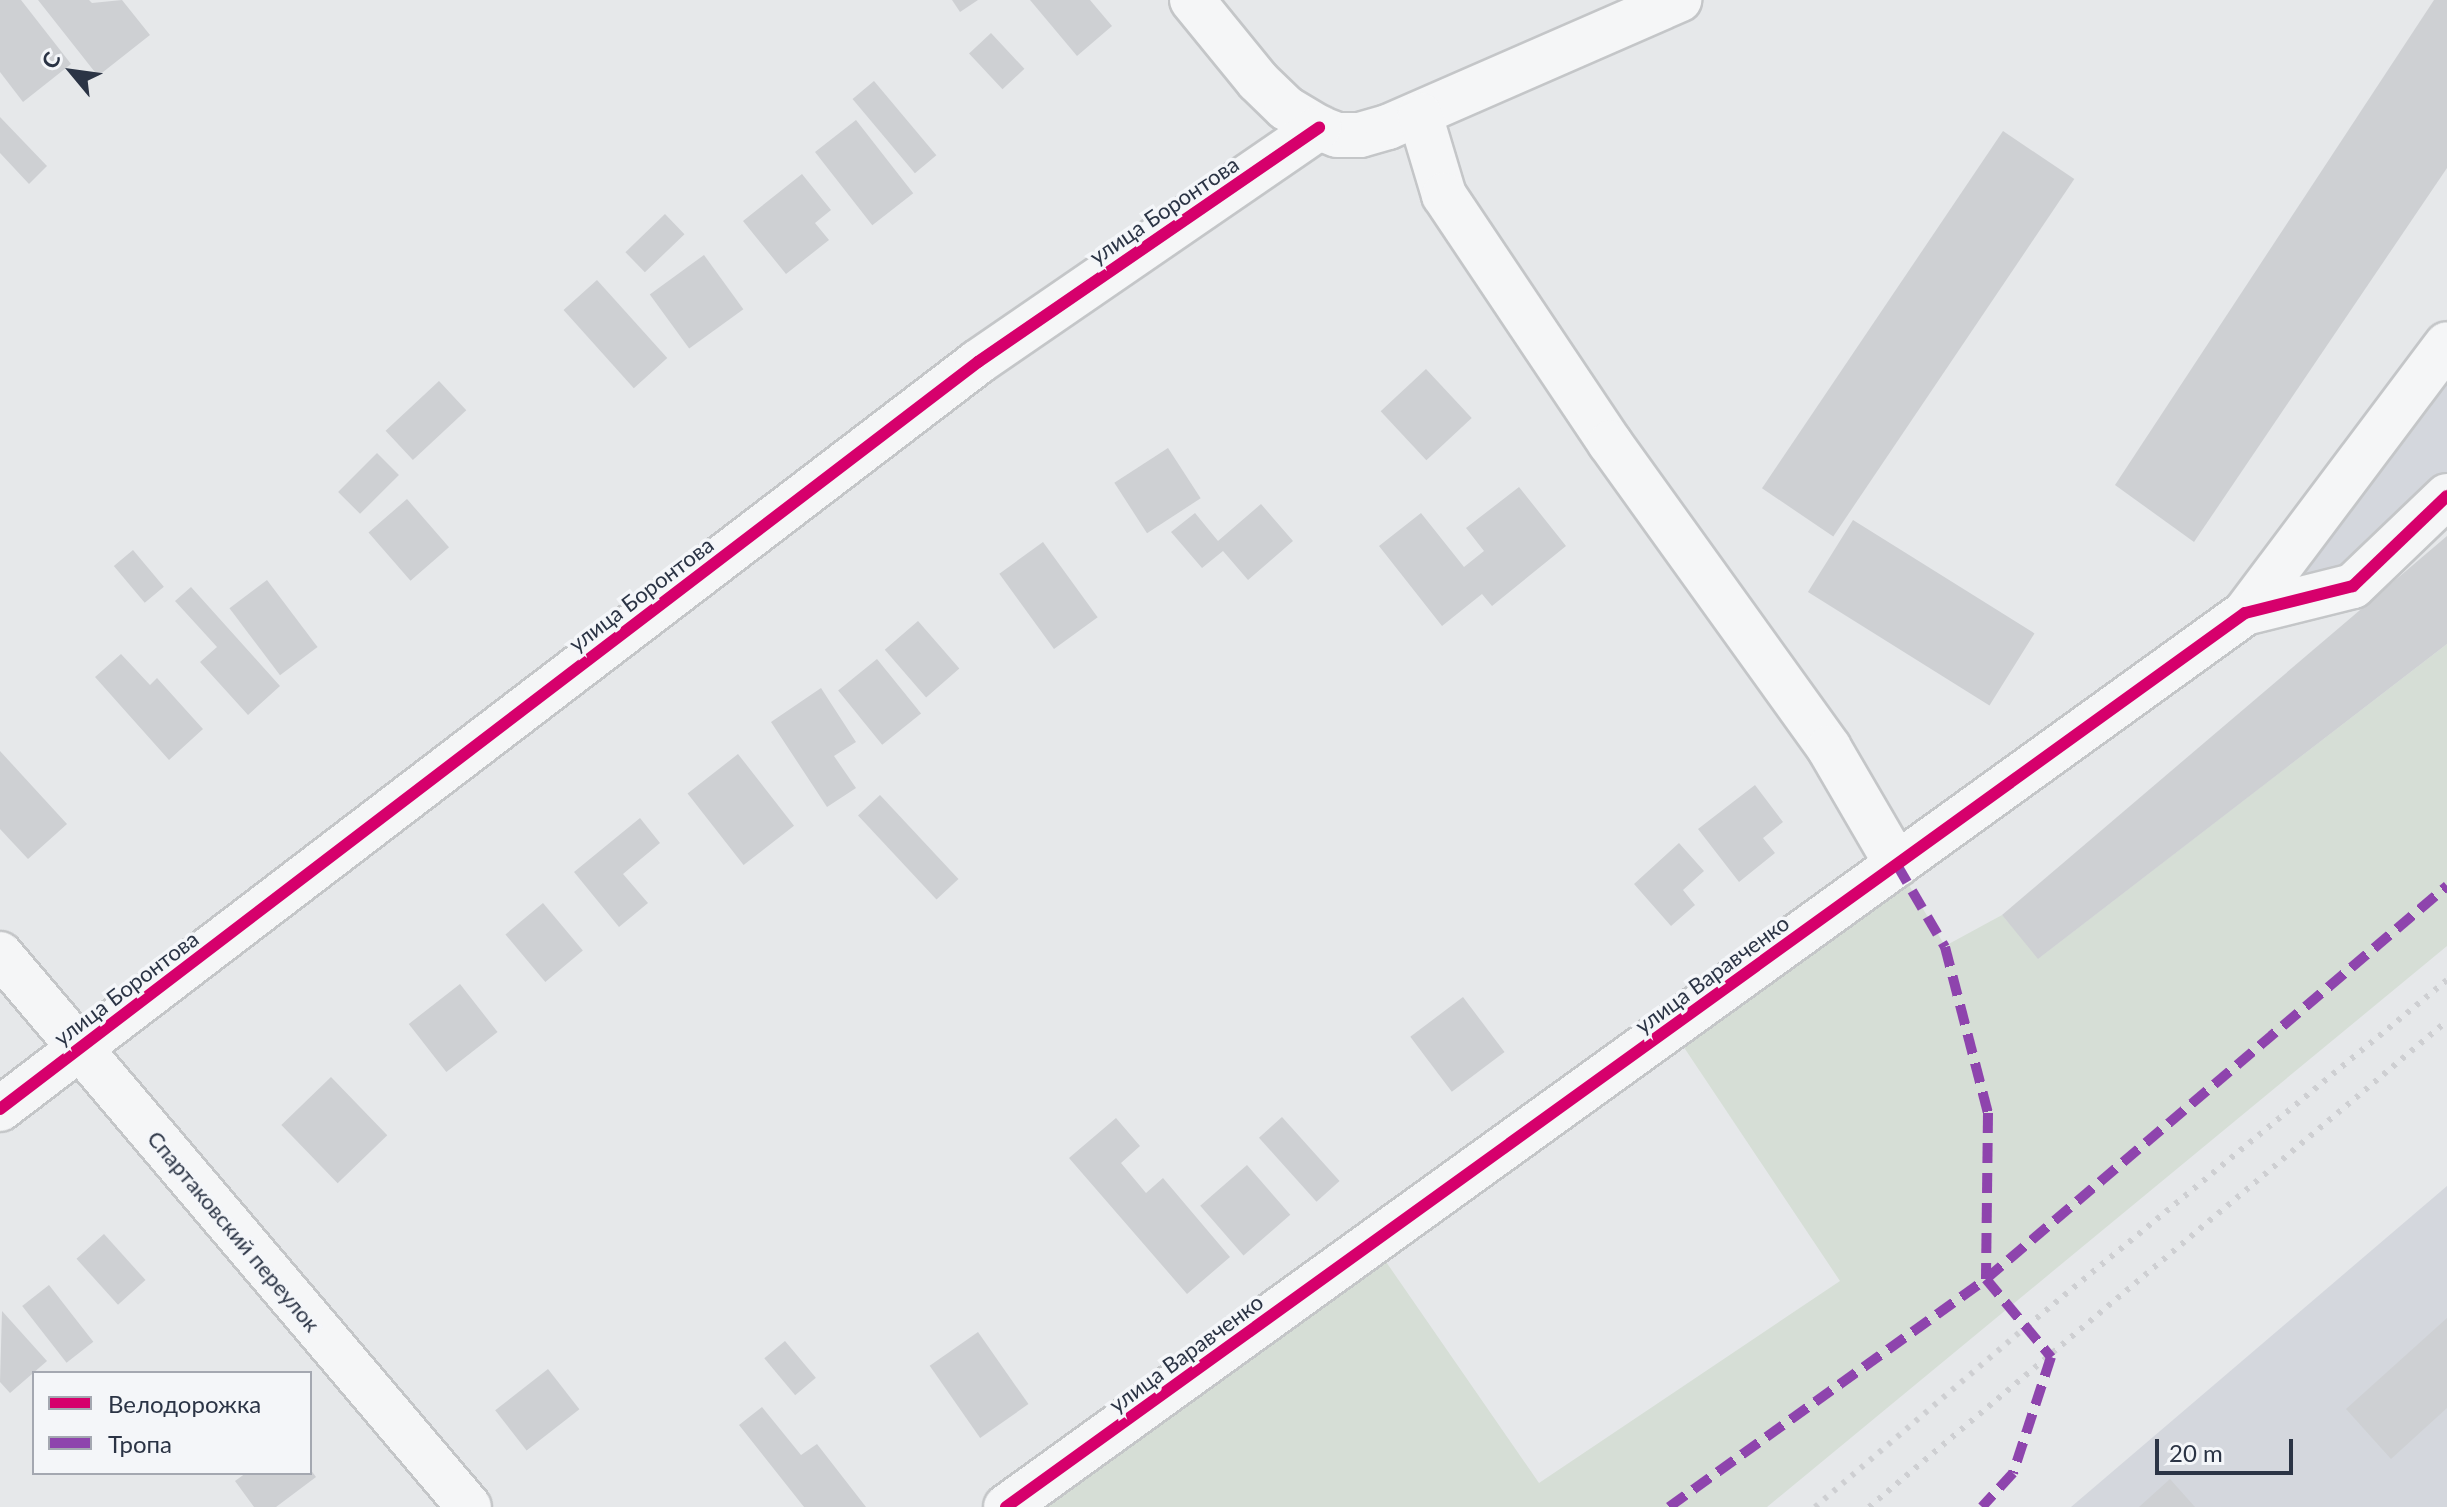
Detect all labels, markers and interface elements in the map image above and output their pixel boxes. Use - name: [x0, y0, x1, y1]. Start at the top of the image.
- north arrow: [32, 32, 112, 112]
- text: С: [35, 47, 66, 73]
- street label: улица Боронтова: [1085, 150, 1243, 270]
- street label: улица Боронтова: [564, 531, 718, 657]
- street label: улица Варавченко: [1630, 909, 1794, 1039]
- street label: улица Боронтова: [49, 925, 203, 1051]
- street label: Спартаковский переулок: [142, 1125, 326, 1337]
- street label: улица Варавченко: [1104, 1288, 1268, 1418]
- legend: [32, 1371, 312, 1475]
- text: Велодорожка: [108, 1389, 261, 1418]
- scale bar: [2159, 1423, 2297, 1473]
- text: Тропа: [108, 1429, 172, 1458]
- text: 20 m: [2169, 1438, 2223, 1467]

